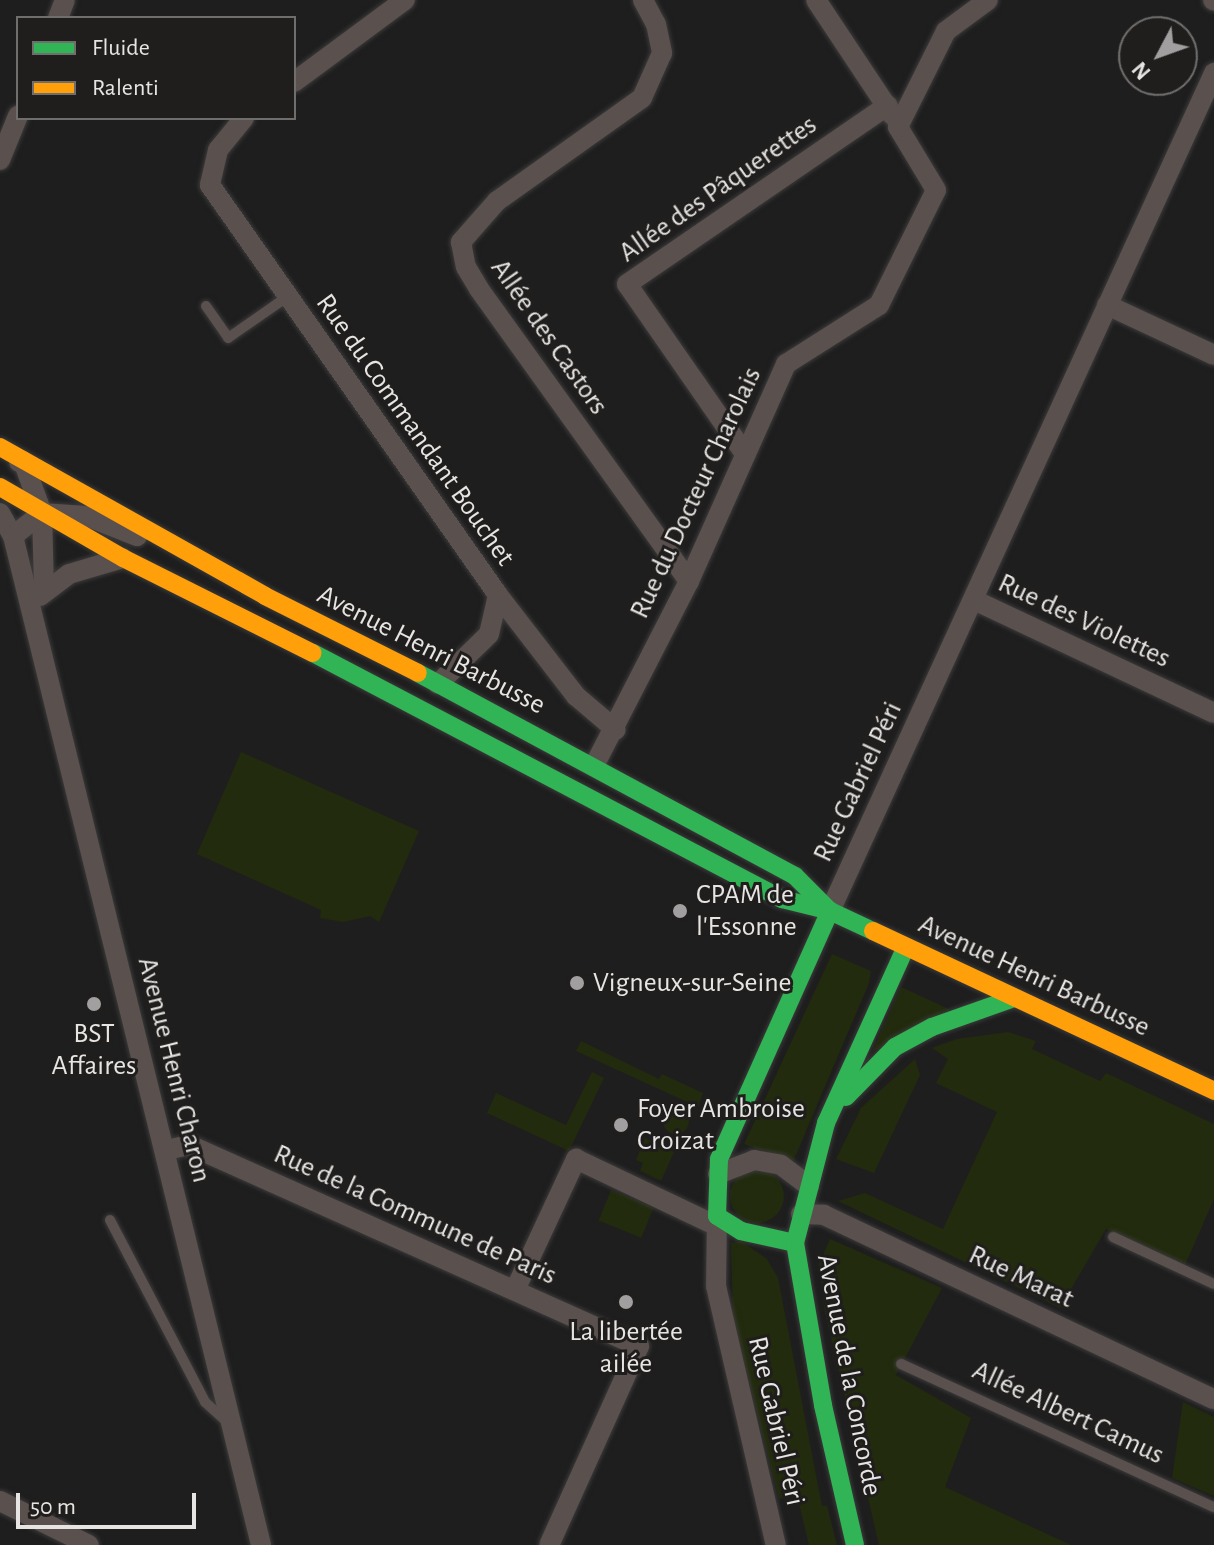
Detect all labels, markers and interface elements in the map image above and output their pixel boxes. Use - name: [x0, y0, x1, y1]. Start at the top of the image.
- legend: [16, 16, 296, 120]
- north arrow: [1118, 16, 1198, 96]
- text: Fluide: [92, 36, 150, 60]
- text: N: [1128, 57, 1155, 83]
- text: Ralenti: [92, 76, 159, 100]
- street label: Allée des Pâquerettes: [613, 108, 823, 270]
- street label: Allée des Castors: [483, 253, 615, 421]
- street label: Rue du Commandant Bouchet: [308, 288, 522, 572]
- street label: Rue du Docteur Charolais: [623, 362, 769, 624]
- street label: Rue des Violettes: [993, 566, 1175, 676]
- street label: Avenue Henri Barbusse: [311, 578, 551, 722]
- street label: Rue Gabriel Péri: [806, 697, 910, 867]
- place label: CPAM de l'Essonne: [696, 878, 797, 944]
- marker: CPAM de l'Essonne: [671, 902, 689, 920]
- street label: Avenue Henri Barbusse: [913, 908, 1155, 1044]
- street label: Avenue Henri Charon: [130, 954, 218, 1186]
- place label: Vigneux-sur-Seine: [593, 966, 792, 1000]
- marker: Vigneux-sur-Seine: [568, 974, 586, 992]
- marker: BST Affaires: [85, 995, 103, 1013]
- place label: BST Affaires: [52, 1017, 136, 1083]
- place label: Foyer Ambroise Croizat: [637, 1092, 805, 1158]
- marker: Foyer Ambroise Croizat: [612, 1116, 630, 1134]
- street label: Rue de la Commune de Paris: [268, 1137, 562, 1293]
- street label: Rue Marat: [963, 1238, 1079, 1316]
- street label: Avenue de la Concorde: [809, 1251, 889, 1499]
- marker: La libertée ailée: [617, 1293, 635, 1311]
- place label: La libertée ailée: [569, 1315, 683, 1381]
- street label: Rue Gabriel Péri: [740, 1333, 812, 1509]
- street label: Allée Albert Camus: [967, 1354, 1169, 1472]
- scale bar: [20, 1477, 200, 1527]
- text: 50 m: [30, 1495, 76, 1519]

